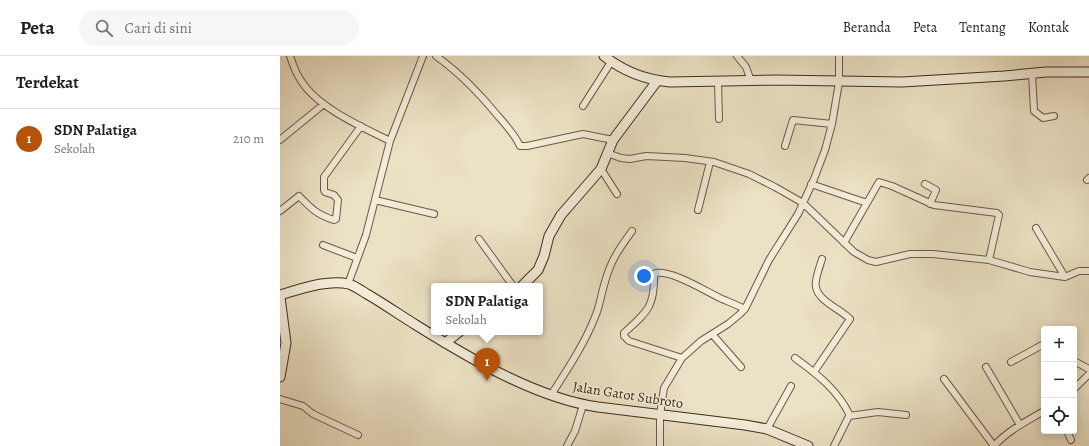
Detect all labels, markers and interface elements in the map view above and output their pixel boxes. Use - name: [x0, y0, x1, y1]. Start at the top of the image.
- search box: [79, 10, 359, 46]
- text: Peta: [20, 15, 55, 41]
- icon: search: [93, 17, 115, 39]
- text: Cari di sini: [125, 18, 192, 38]
- text: Beranda: [843, 18, 891, 37]
- text: Peta: [913, 18, 937, 37]
- text: Tentang: [959, 18, 1006, 37]
- text: Kontak: [1028, 18, 1069, 37]
- text: Terdekat: [16, 71, 79, 94]
- text: SDN Palatiga: [54, 120, 137, 140]
- text: 1: [27, 130, 31, 147]
- text: 210 m: [233, 130, 264, 147]
- text: Sekolah: [54, 140, 95, 157]
- your location: [634, 266, 654, 286]
- popup: [431, 283, 543, 335]
- text: SDN Palatiga: [446, 291, 528, 311]
- text: Sekolah: [446, 311, 487, 328]
- map controls: [1041, 326, 1077, 434]
- button: +: [1041, 326, 1077, 362]
- pin: 1: [474, 348, 500, 381]
- button: −: [1041, 362, 1077, 398]
- street label: Jalan Gatot Subroto: [571, 377, 685, 413]
- button: locate: [1041, 398, 1077, 434]

